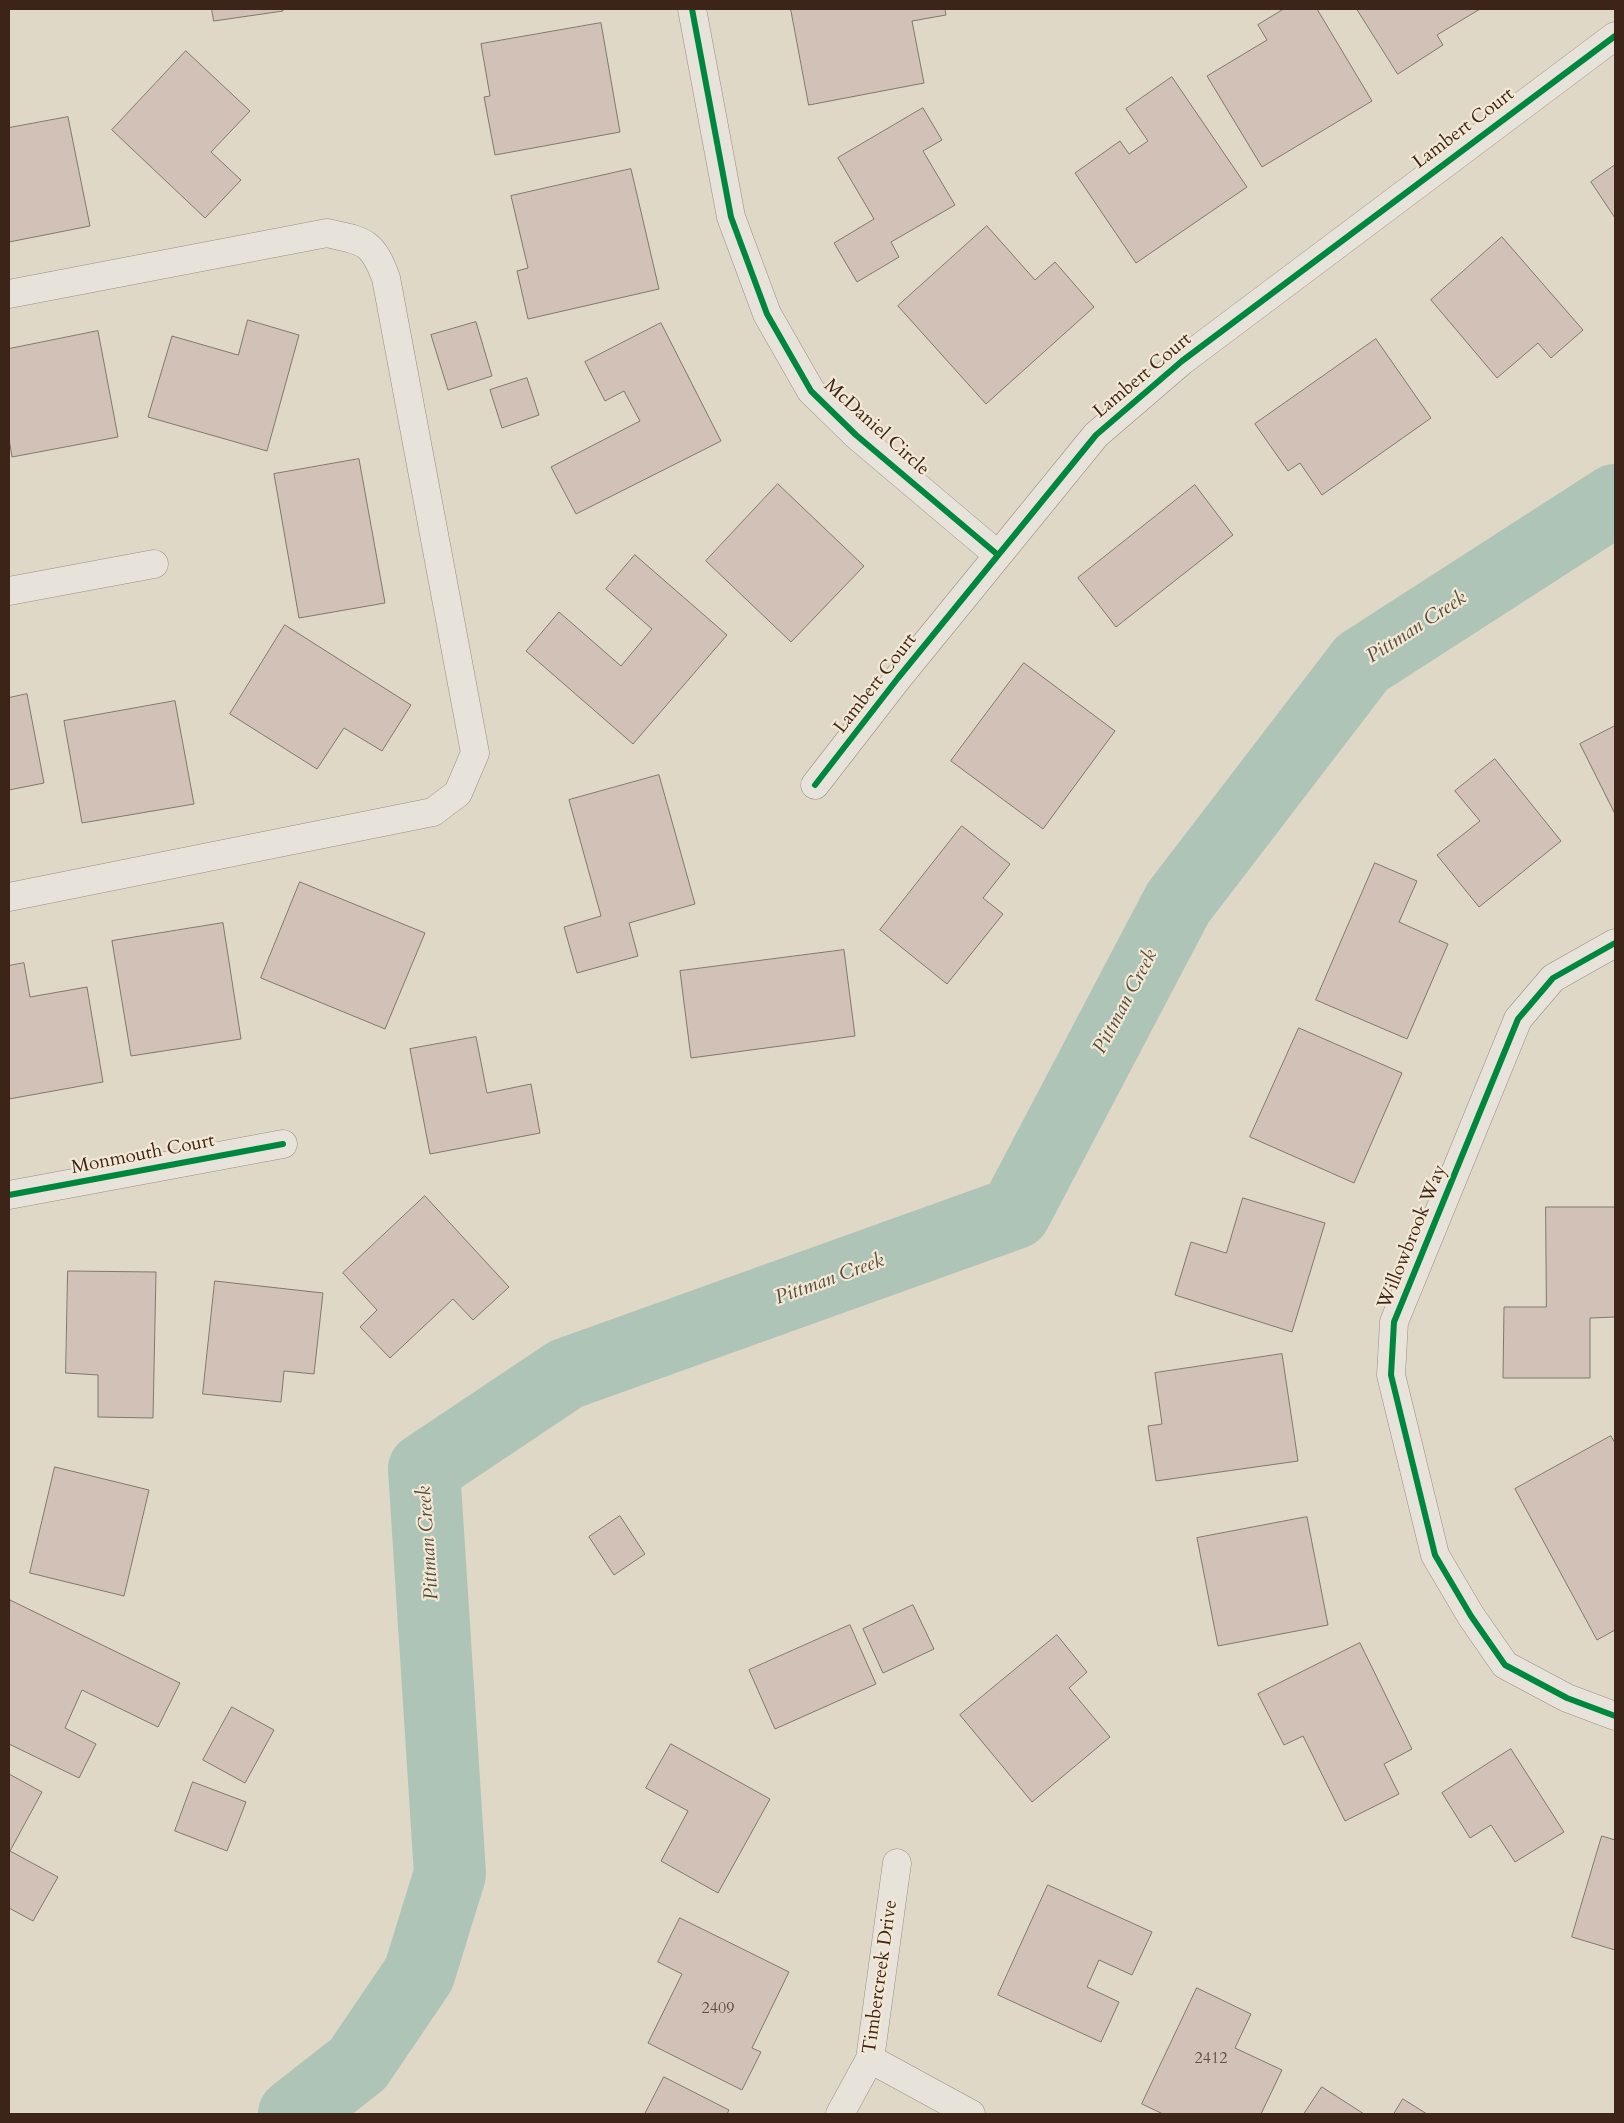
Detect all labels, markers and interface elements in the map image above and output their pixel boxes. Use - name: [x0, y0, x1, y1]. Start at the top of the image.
- street label: Lambert Court: [1409, 84, 1519, 174]
- street label: Lambert Court: [1089, 328, 1197, 424]
- street label: McDaniel Circle: [819, 375, 933, 481]
- water label: Pittman Creek: [1362, 587, 1472, 669]
- street label: Lambert Court: [830, 629, 922, 739]
- water label: Pittman Creek: [1089, 946, 1163, 1058]
- street label: Monmouth Court: [69, 1130, 217, 1180]
- street label: Willowbrook Way: [1374, 1161, 1452, 1313]
- water label: Pittman Creek: [772, 1249, 888, 1311]
- water label: Pittman Creek: [413, 1485, 445, 1601]
- street label: Timbercreek Drive: [859, 1899, 903, 2055]
- house number: 2409: [702, 1999, 734, 2019]
- house number: 2412: [1195, 2049, 1227, 2069]

